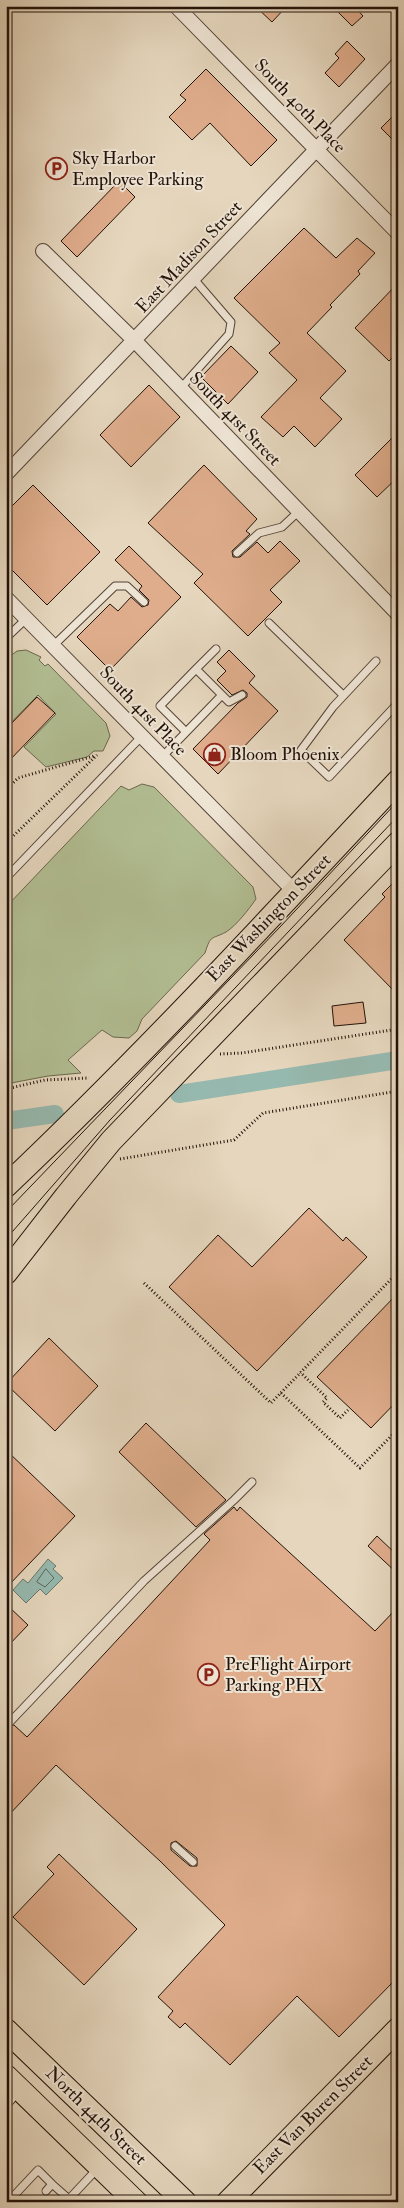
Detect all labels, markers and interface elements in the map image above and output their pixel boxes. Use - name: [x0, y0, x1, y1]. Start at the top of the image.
- street label: South 40th Place: [249, 54, 351, 158]
- place label: Sky Harbor Employee Parking: [72, 147, 204, 191]
- parking icon: Sky Harbor Employee Parking: [44, 156, 68, 180]
- street label: East Madison Street: [131, 196, 247, 318]
- street label: South 41st Street: [184, 367, 286, 471]
- street label: South 41st Place: [94, 661, 192, 761]
- shop icon: Bloom Phoenix: [202, 742, 226, 766]
- place label: Bloom Phoenix: [230, 743, 340, 766]
- street label: East Washington Street: [202, 849, 336, 987]
- place label: PreFlight Airport Parking PHX: [225, 1653, 351, 1697]
- parking icon: PreFlight Airport Parking PHX: [197, 1662, 221, 1686]
- street label: East Van Buren Street: [248, 2050, 378, 2180]
- street label: North 44th Street: [41, 2062, 152, 2170]

